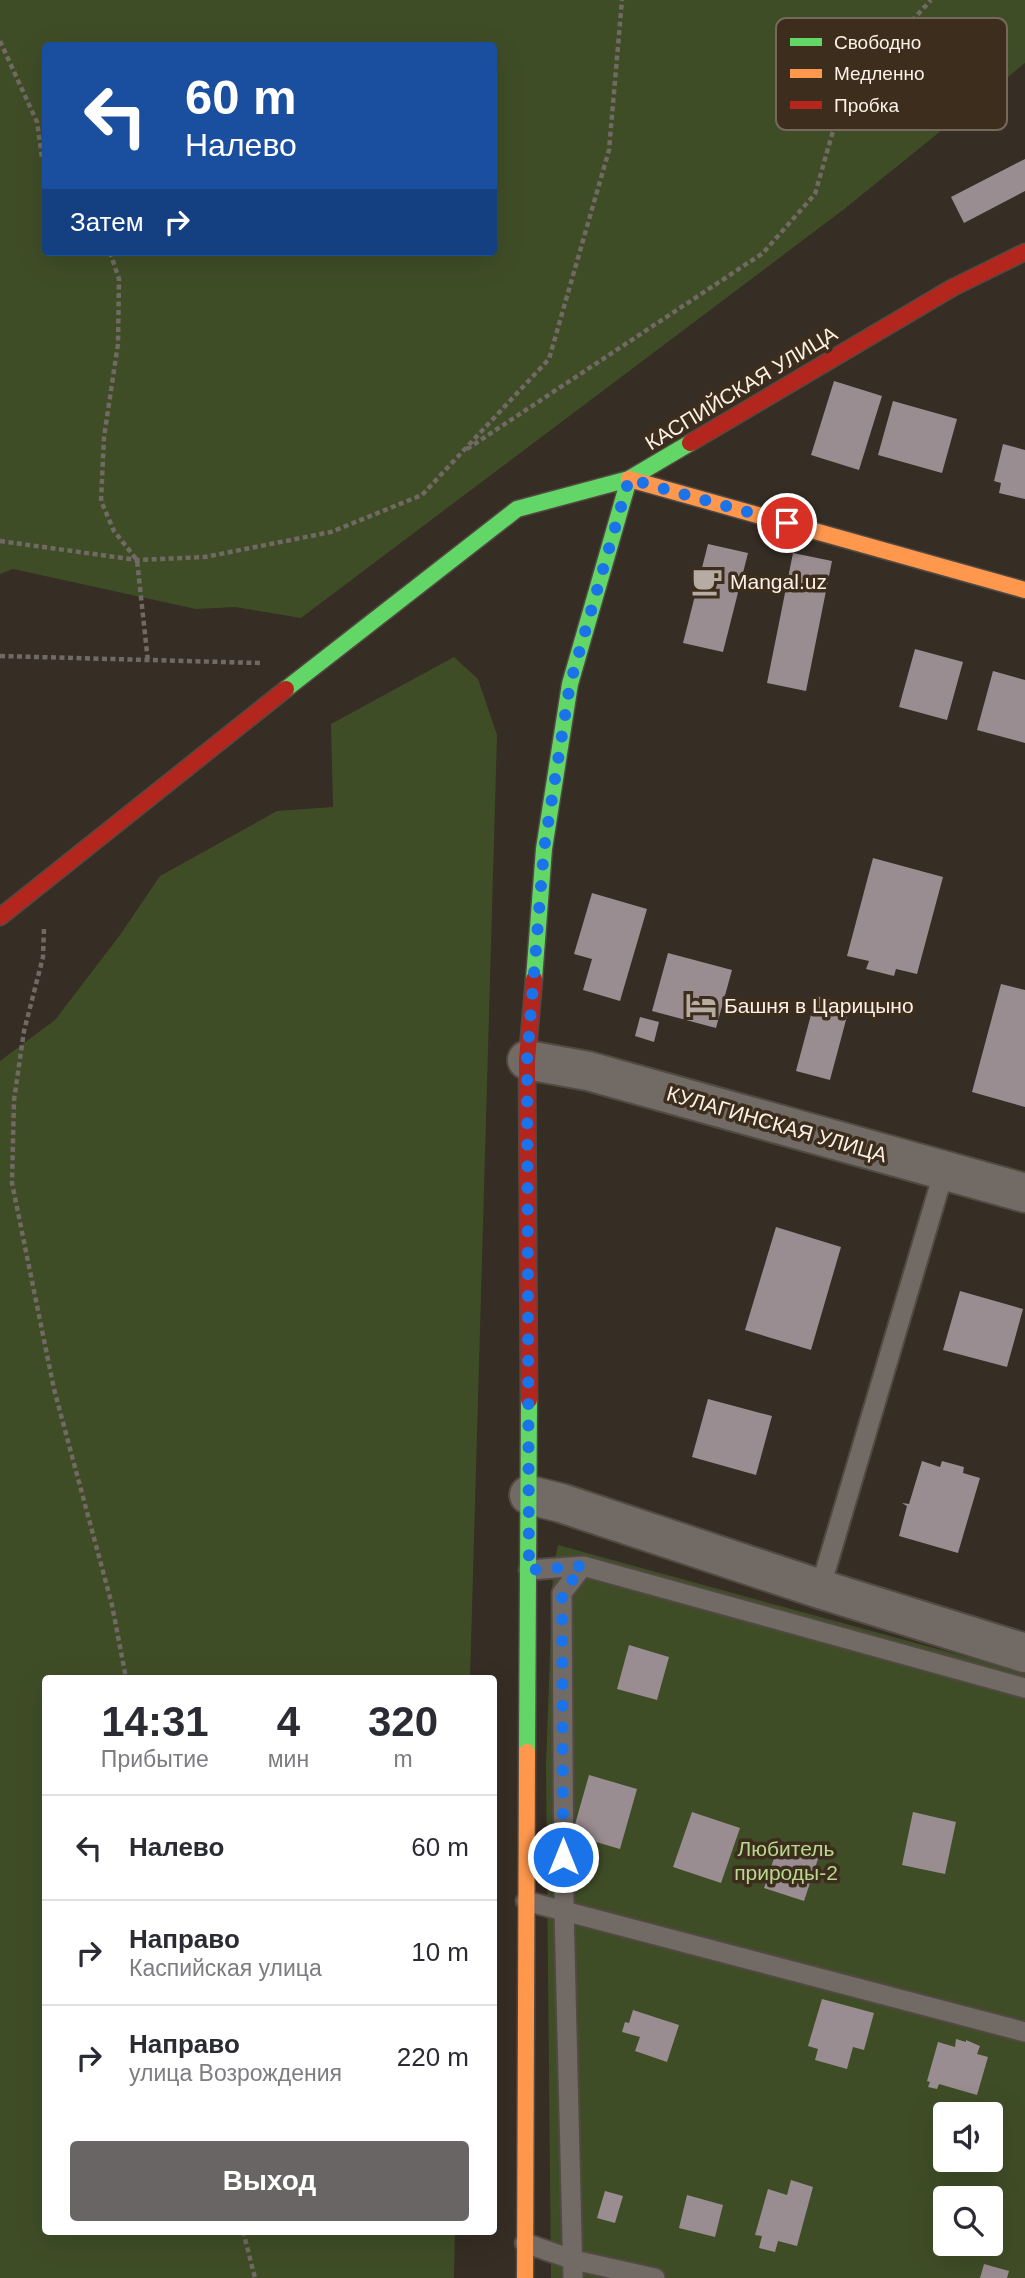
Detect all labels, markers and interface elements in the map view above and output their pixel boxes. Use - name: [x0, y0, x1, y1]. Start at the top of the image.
- legend: [776, 18, 1007, 130]
- text: Свободно: [834, 32, 921, 53]
- text: Медленно: [834, 63, 924, 84]
- icon: left: [70, 70, 161, 161]
- text: 60 m: [185, 70, 297, 124]
- text: Пробка: [834, 95, 899, 116]
- text: Налево: [185, 127, 297, 163]
- icon: right: [158, 203, 196, 241]
- text: Затем: [70, 207, 144, 237]
- street label: КАСПИЙСКАЯ УЛИЦА: [641, 322, 841, 454]
- pin: [757, 493, 817, 553]
- icon: arrive: [768, 504, 806, 542]
- cafe icon: Mangal.uz: [690, 564, 724, 598]
- place label: Mangal.uz: [730, 570, 827, 593]
- hotel icon: Башня в Царицыно: [684, 988, 718, 1022]
- place label: Башня в Царицыно: [724, 994, 914, 1017]
- street label: КУЛАГИНСКАЯ УЛИЦА: [664, 1082, 890, 1166]
- text: 14:31: [101, 1698, 209, 1745]
- text: 4: [277, 1698, 300, 1745]
- text: 320: [368, 1698, 438, 1745]
- text: Прибытие: [101, 1746, 209, 1772]
- text: мин: [268, 1746, 309, 1772]
- text: m: [393, 1746, 413, 1772]
- position arrow: [526, 1820, 600, 1894]
- icon: left: [70, 1829, 108, 1867]
- text: Налево: [129, 1832, 224, 1862]
- text: 60 m: [411, 1832, 469, 1862]
- park label: Любитель природы-2: [734, 1837, 838, 1884]
- text: Направо: [129, 1924, 240, 1954]
- icon: right: [70, 1934, 108, 1972]
- text: 10 m: [411, 1937, 469, 1967]
- text: Каспийская улица: [129, 1955, 322, 1981]
- text: Направо: [129, 2029, 240, 2059]
- icon: right: [70, 2039, 108, 2077]
- text: 220 m: [397, 2042, 469, 2072]
- text: улица Возрождения: [129, 2060, 342, 2086]
- map controls: [933, 2102, 1003, 2256]
- button: sound: [933, 2102, 1003, 2172]
- button: Выход: [70, 2141, 469, 2221]
- button: search: [933, 2186, 1003, 2256]

